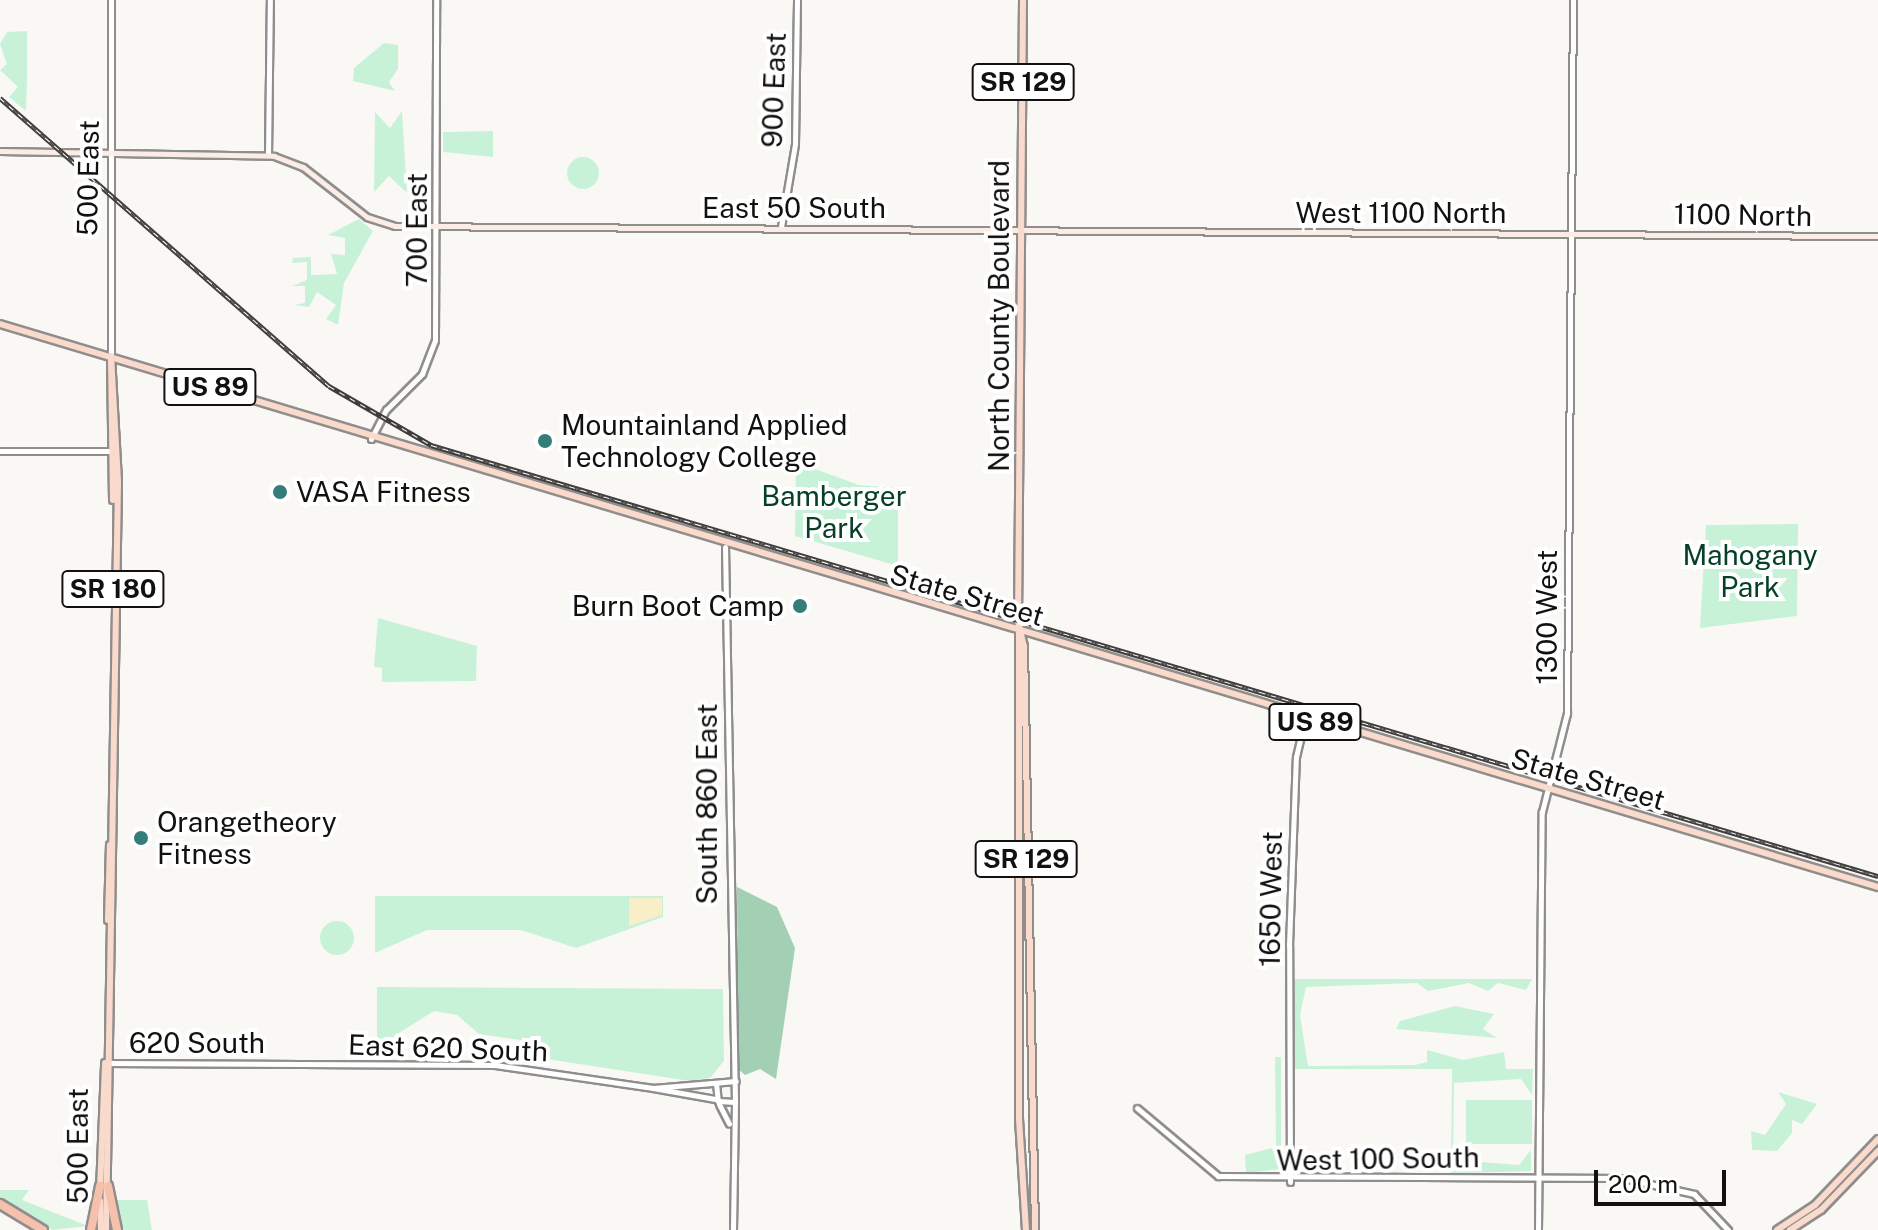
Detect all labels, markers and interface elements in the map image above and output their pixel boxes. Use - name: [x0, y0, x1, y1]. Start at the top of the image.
- street label: 900 East: [755, 32, 793, 148]
- road number: SR 129: [971, 60, 1075, 104]
- street label: 500 East: [70, 120, 106, 236]
- street label: North County Boulevard: [982, 160, 1016, 472]
- street label: 700 East: [400, 173, 434, 287]
- street label: East 50 South: [702, 191, 886, 225]
- street label: West 1100 North: [1296, 196, 1506, 230]
- street label: 1100 North: [1674, 197, 1812, 233]
- road number: US 89: [162, 365, 258, 409]
- place label: Mountainland Applied Technology College: [561, 408, 847, 474]
- marker: Mountainland Applied Technology College: [536, 432, 554, 450]
- place label: VASA Fitness: [296, 475, 471, 509]
- park label: Bamberger Park: [761, 479, 907, 545]
- marker: VASA Fitness: [271, 483, 289, 501]
- park label: Mahogany Park: [1682, 538, 1818, 604]
- street label: 1300 West: [1530, 549, 1564, 685]
- street label: State Street: [886, 557, 1048, 633]
- road number: SR 180: [61, 567, 165, 611]
- place label: Burn Boot Camp: [572, 589, 784, 623]
- marker: Burn Boot Camp: [791, 597, 809, 615]
- road number: US 89: [1267, 700, 1363, 744]
- street label: South 860 East: [690, 703, 724, 905]
- street label: State Street: [1507, 741, 1669, 817]
- place label: Orangetheory Fitness: [157, 805, 337, 871]
- marker: Orangetheory Fitness: [132, 829, 150, 847]
- street label: 1650 West: [1253, 830, 1289, 968]
- road number: SR 129: [974, 837, 1078, 881]
- street label: 620 South: [129, 1026, 265, 1060]
- street label: East 620 South: [347, 1028, 549, 1068]
- street label: 500 East: [61, 1088, 95, 1204]
- street label: West 100 South: [1276, 1140, 1480, 1178]
- scale bar: [1598, 1154, 1730, 1204]
- text: 200 m: [1608, 1170, 1678, 1198]

